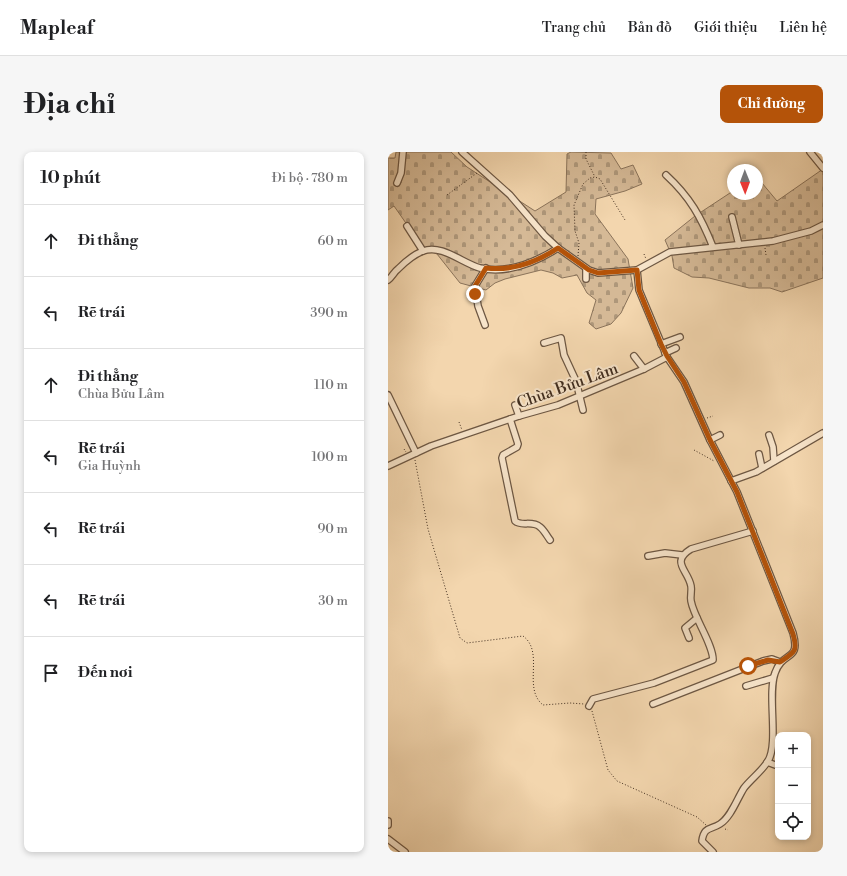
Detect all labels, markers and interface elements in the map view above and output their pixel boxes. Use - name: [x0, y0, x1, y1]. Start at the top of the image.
- text: Mapleaf: [20, 16, 93, 40]
- text: Trang chủ: [542, 19, 606, 37]
- text: Bản đồ: [628, 19, 672, 37]
- text: Giới thiệu: [694, 19, 757, 37]
- text: Liên hệ: [779, 19, 827, 37]
- button: Chỉ đường: [720, 85, 823, 123]
- text: Địa chỉ: [24, 87, 116, 122]
- north arrow: [727, 164, 763, 200]
- text: 10 phút: [40, 167, 100, 189]
- text: Đi bộ · 780 m: [272, 170, 348, 186]
- icon: ahead: [40, 230, 62, 252]
- text: Đi thẳng: [78, 231, 138, 250]
- text: 60 m: [317, 233, 348, 249]
- route end: [466, 285, 484, 303]
- icon: left: [40, 302, 62, 324]
- text: Rẽ trái: [78, 303, 125, 322]
- text: 390 m: [310, 305, 348, 321]
- street label: Chùa Bửu Lâm: [514, 358, 621, 414]
- text: Đi thẳng: [78, 367, 138, 386]
- icon: ahead: [40, 374, 62, 396]
- text: 110 m: [314, 377, 348, 393]
- text: Chùa Bửu Lâm: [78, 386, 165, 402]
- text: Rẽ trái: [78, 439, 125, 458]
- icon: left: [40, 446, 62, 468]
- text: 100 m: [312, 449, 348, 465]
- text: Gia Huỳnh: [78, 458, 141, 474]
- icon: left: [40, 518, 62, 540]
- text: Rẽ trái: [78, 519, 125, 538]
- text: 90 m: [317, 521, 348, 537]
- icon: left: [40, 590, 62, 612]
- text: Rẽ trái: [78, 591, 125, 610]
- text: 30 m: [318, 593, 348, 609]
- route start: [739, 657, 757, 675]
- icon: arrive: [40, 662, 62, 684]
- text: Đến nơi: [78, 663, 132, 682]
- map controls: [775, 732, 811, 840]
- button: +: [775, 732, 811, 768]
- button: −: [775, 768, 811, 804]
- button: locate: [775, 804, 811, 840]

